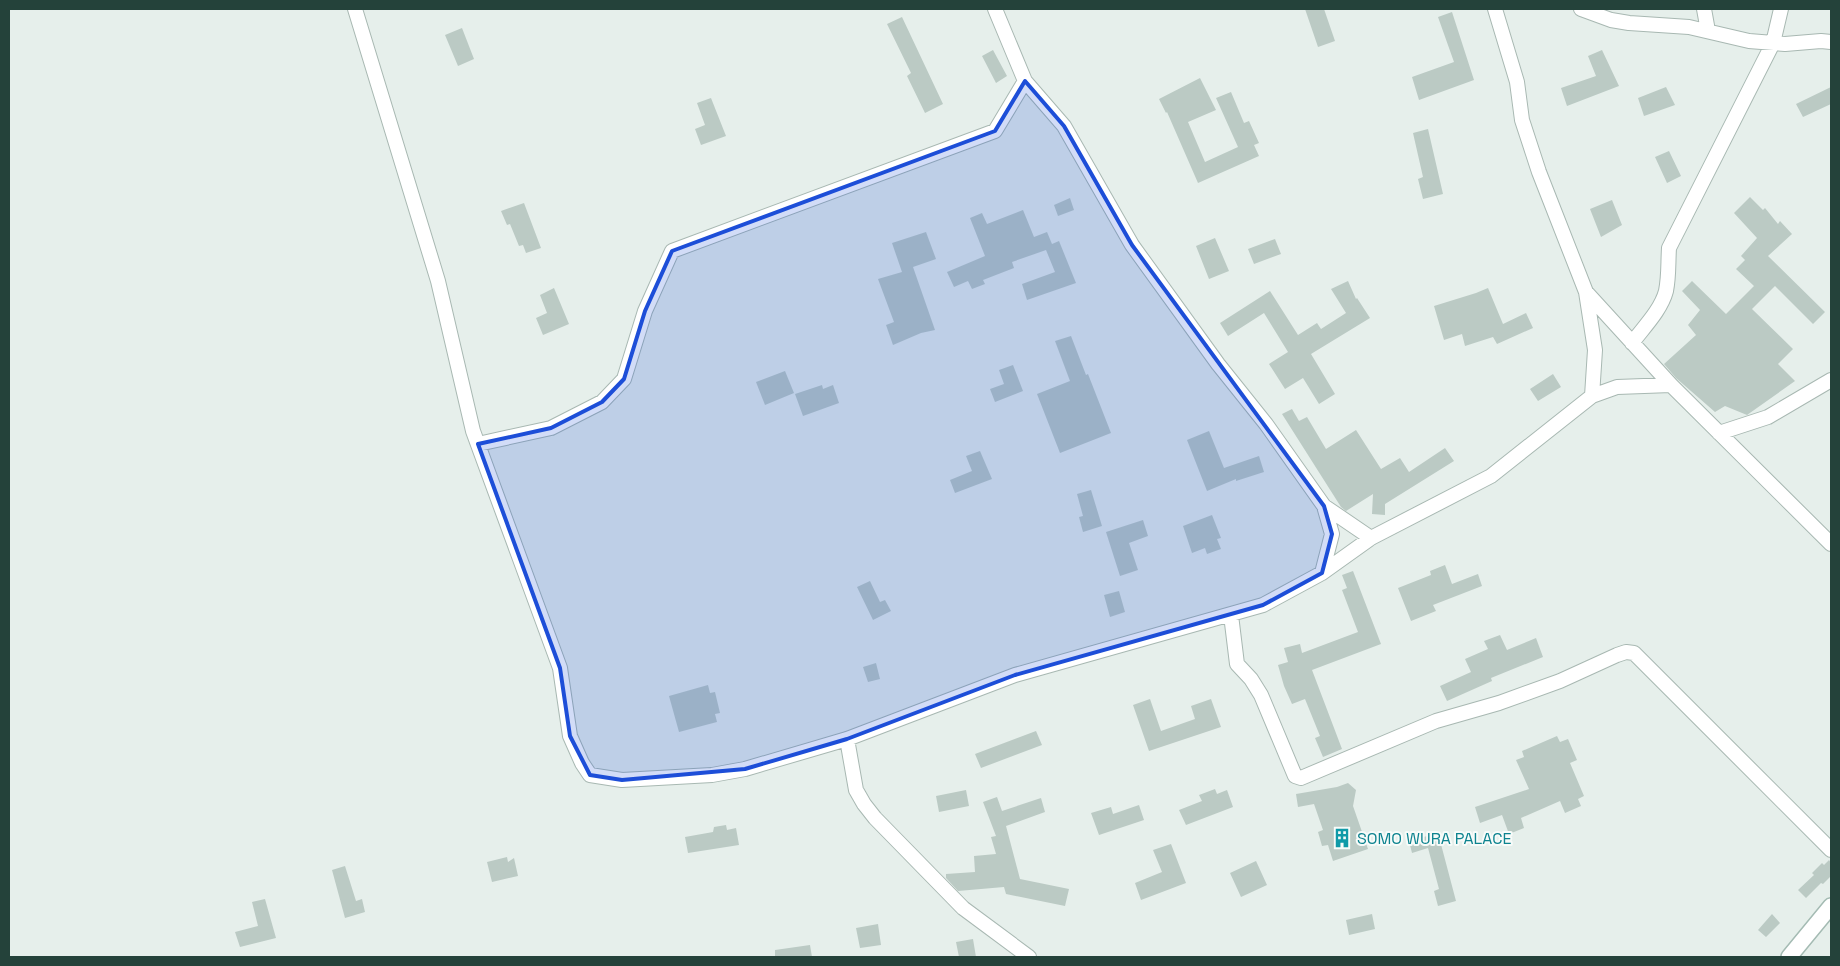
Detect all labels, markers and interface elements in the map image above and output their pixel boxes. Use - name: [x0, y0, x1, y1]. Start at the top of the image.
- building icon: SOMO WURA PALACE: [1331, 827, 1353, 849]
- place label: SOMO WURA PALACE: [1357, 828, 1512, 849]

